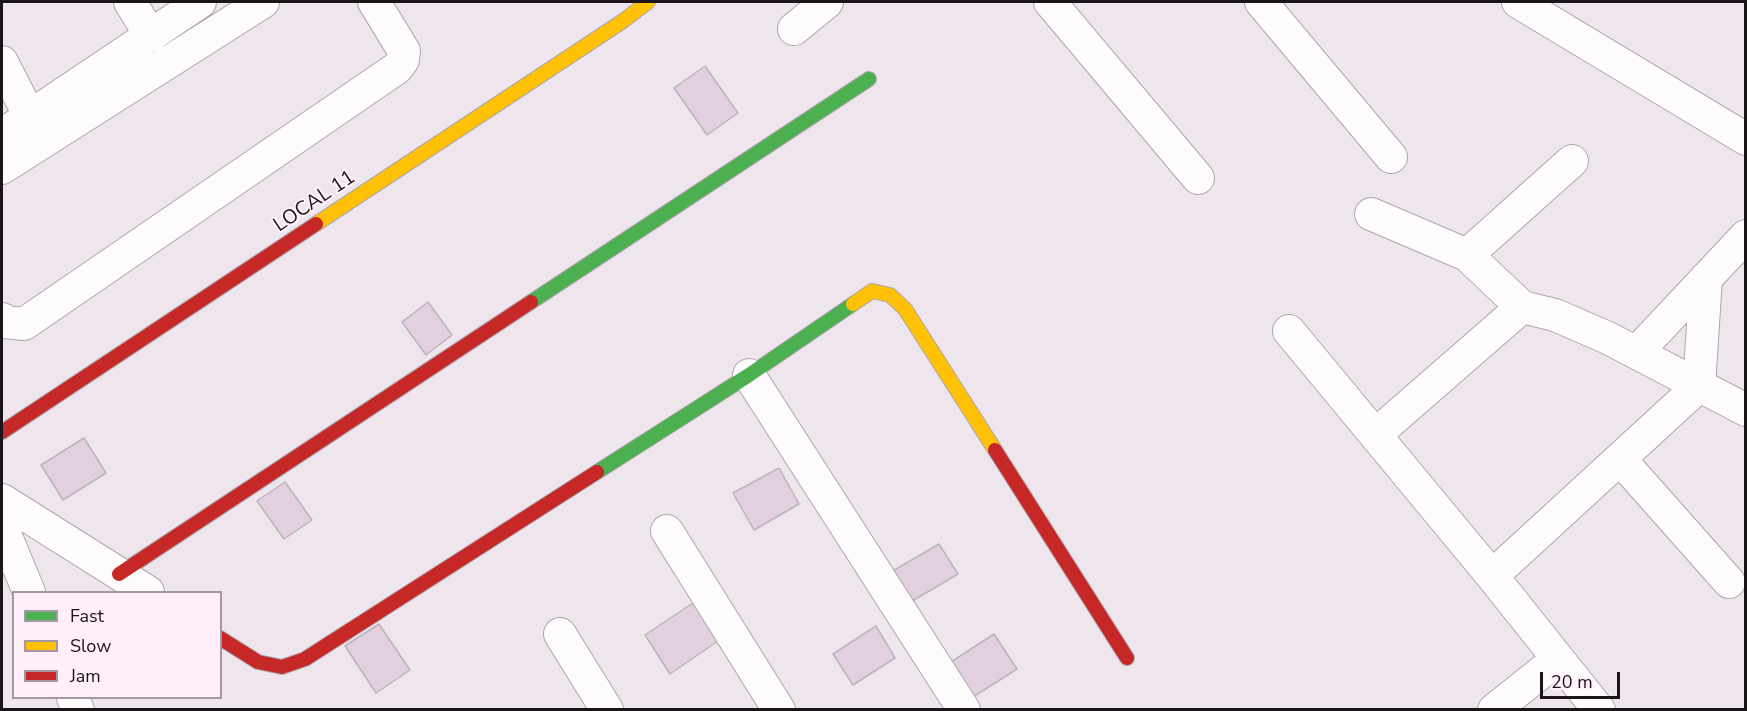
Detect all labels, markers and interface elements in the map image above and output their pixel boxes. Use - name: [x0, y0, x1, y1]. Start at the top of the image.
- street label: LOCAL 11: [270, 166, 360, 238]
- legend: [12, 591, 222, 699]
- text: Fast: [70, 604, 104, 628]
- text: Slow: [70, 634, 111, 658]
- scale bar: [1543, 660, 1622, 698]
- text: Jam: [70, 664, 101, 688]
- text: 20 m: [1551, 670, 1593, 694]

